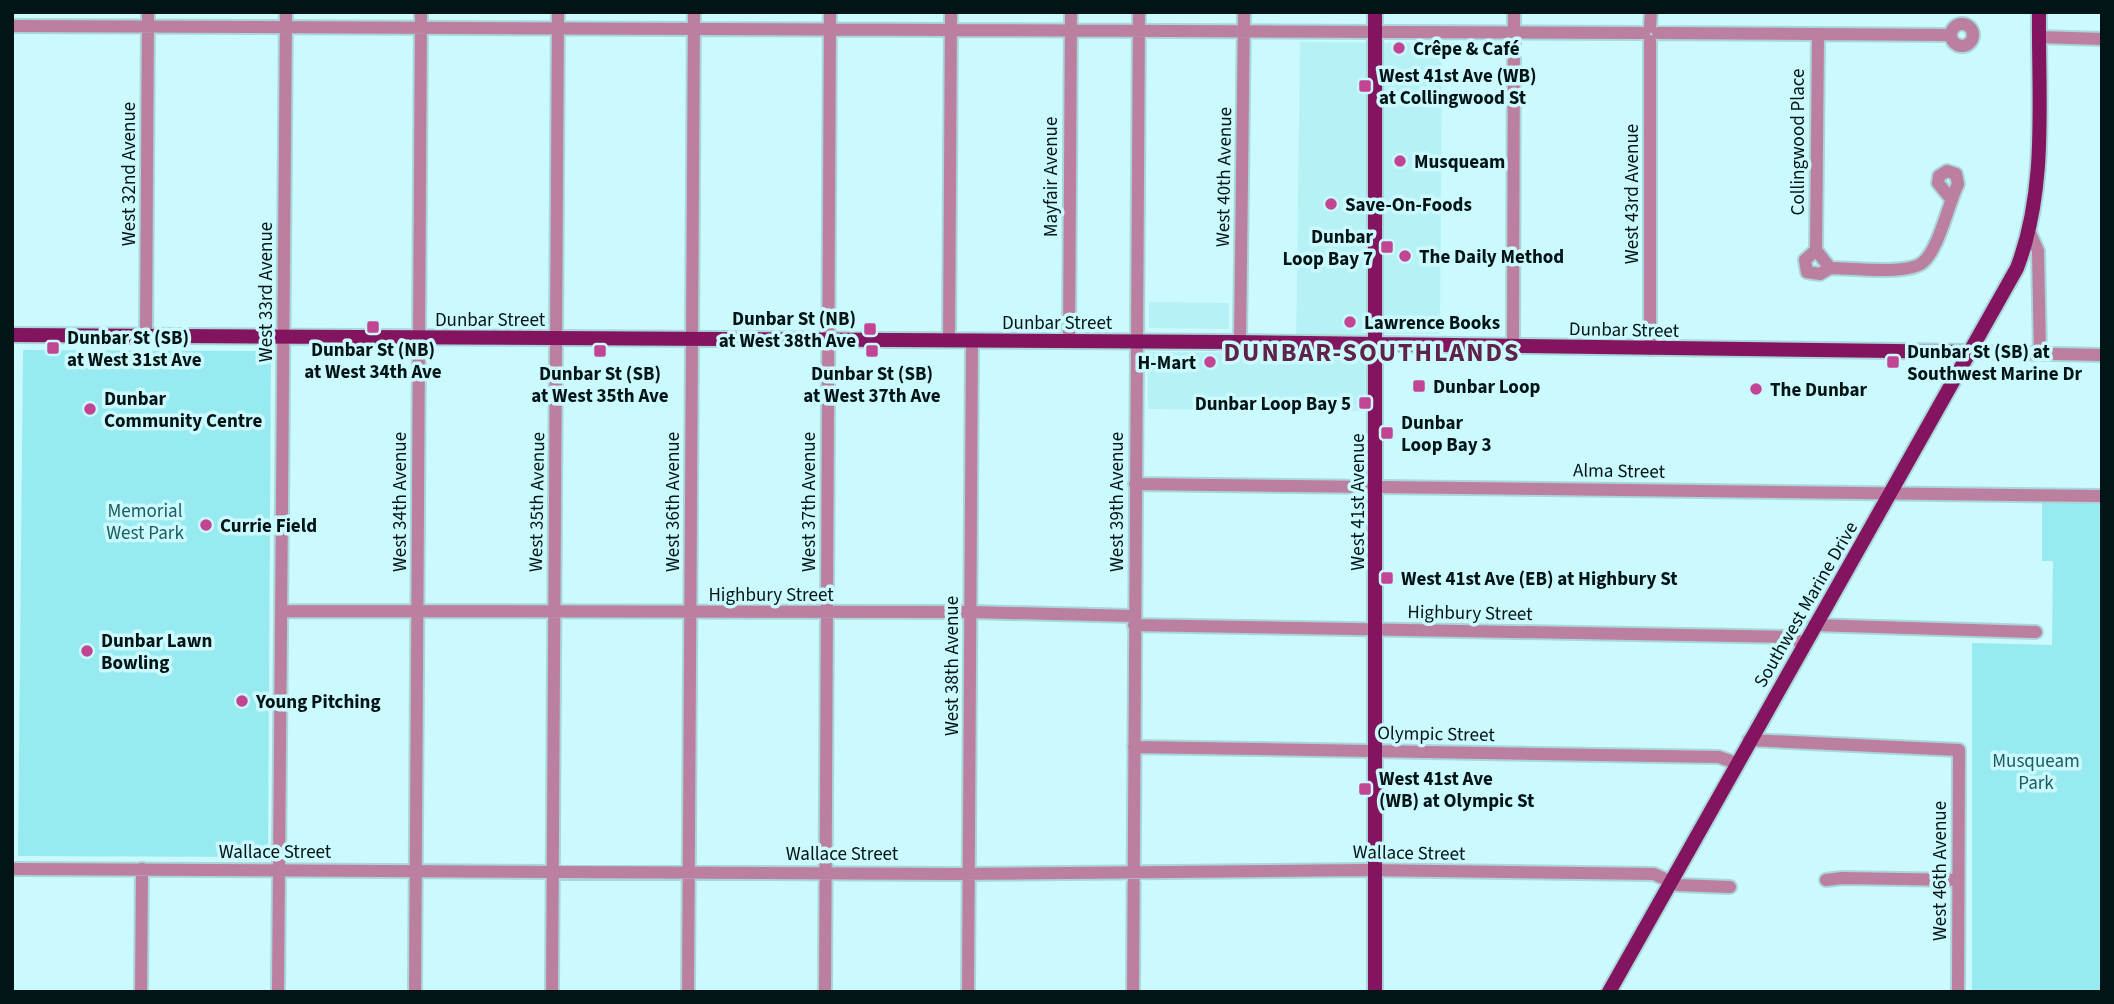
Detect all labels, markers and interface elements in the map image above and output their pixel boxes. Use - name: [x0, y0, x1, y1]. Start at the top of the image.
- place label: Crêpe & Café: [1413, 36, 1520, 63]
- marker: Crêpe & Café: [1391, 40, 1407, 56]
- place label: West 41st Ave (WB) at Collingwood St: [1379, 63, 1537, 112]
- street label: Collingwood Place: [1785, 69, 1812, 215]
- marker: West 41st Ave (WB) at Collingwood St: [1357, 78, 1373, 94]
- street label: West 32nd Avenue: [116, 102, 143, 246]
- street label: West 40th Avenue: [1210, 107, 1239, 247]
- street label: Mayfair Avenue: [1038, 117, 1065, 237]
- street label: West 43rd Avenue: [1619, 124, 1646, 264]
- place label: Musqueam: [1414, 149, 1505, 176]
- marker: Musqueam: [1392, 153, 1408, 169]
- place label: Save-On-Foods: [1345, 192, 1472, 219]
- marker: Save-On-Foods: [1323, 196, 1339, 212]
- street label: West 33rd Avenue: [253, 222, 280, 362]
- place label: Dunbar Loop Bay 7: [1282, 224, 1373, 273]
- marker: Dunbar Loop Bay 7: [1379, 239, 1395, 255]
- place label: The Daily Method: [1419, 244, 1564, 271]
- marker: The Daily Method: [1397, 248, 1413, 264]
- place label: Dunbar St (NB) at West 38th Ave: [719, 306, 856, 355]
- street label: Dunbar Street: [435, 307, 546, 334]
- street label: Dunbar Street: [1002, 310, 1113, 337]
- place label: Lawrence Books: [1364, 310, 1500, 337]
- marker: Lawrence Books: [1342, 314, 1358, 330]
- street label: Dunbar Street: [1569, 316, 1680, 345]
- marker: Dunbar St (NB) at West 34th Ave: [365, 319, 381, 335]
- marker: Dunbar St (NB) at West 38th Ave: [862, 321, 878, 337]
- place label: Dunbar St (SB) at West 31st Ave: [67, 325, 202, 374]
- district label: DUNBAR-SOUTHLANDS: [1224, 334, 1520, 371]
- place label: Dunbar St (NB) at West 34th Ave: [304, 337, 442, 386]
- place label: Dunbar St (SB) at Southwest Marine Dr: [1907, 339, 2082, 388]
- marker: Dunbar St (SB) at West 31st Ave: [45, 340, 61, 356]
- marker: Dunbar St (SB) at West 35th Ave: [592, 343, 608, 359]
- marker: Dunbar St (SB) at West 37th Ave: [864, 343, 880, 359]
- place label: H-Mart: [1138, 350, 1196, 377]
- marker: H-Mart: [1202, 354, 1218, 370]
- marker: Dunbar St (SB) at Southwest Marine Dr: [1885, 354, 1901, 370]
- place label: Dunbar St (SB) at West 35th Ave: [531, 361, 669, 410]
- place label: Dunbar St (SB) at West 37th Ave: [803, 361, 941, 410]
- place label: Dunbar Loop: [1433, 374, 1540, 401]
- place label: The Dunbar: [1770, 377, 1867, 404]
- marker: Dunbar Loop: [1411, 378, 1427, 394]
- marker: The Dunbar: [1748, 381, 1764, 397]
- place label: Dunbar Community Centre: [104, 386, 262, 435]
- place label: Dunbar Loop Bay 5: [1195, 391, 1351, 418]
- marker: Dunbar Loop Bay 5: [1357, 395, 1373, 411]
- marker: Dunbar Community Centre: [82, 401, 98, 417]
- place label: Dunbar Loop Bay 3: [1401, 410, 1492, 459]
- marker: Dunbar Loop Bay 3: [1379, 425, 1395, 441]
- street label: West 34th Avenue: [387, 432, 414, 572]
- street label: West 35th Avenue: [523, 432, 552, 572]
- street label: West 36th Avenue: [660, 432, 687, 572]
- street label: West 37th Avenue: [796, 432, 823, 572]
- street label: West 39th Avenue: [1104, 432, 1131, 572]
- street label: West 41st Avenue: [1345, 433, 1372, 571]
- street label: Alma Street: [1573, 457, 1666, 486]
- park label: Memorial West Park: [106, 498, 184, 547]
- place label: Currie Field: [220, 513, 317, 540]
- marker: Currie Field: [198, 517, 214, 533]
- street label: Southwest Marine Drive: [1748, 517, 1865, 693]
- place label: West 41st Ave (EB) at Highbury St: [1401, 566, 1678, 593]
- marker: West 41st Ave (EB) at Highbury St: [1379, 570, 1395, 586]
- street label: Highbury Street: [708, 582, 834, 609]
- street label: West 38th Avenue: [939, 596, 966, 736]
- street label: Highbury Street: [1407, 599, 1533, 628]
- place label: Dunbar Lawn Bowling: [101, 628, 212, 677]
- marker: Dunbar Lawn Bowling: [79, 643, 95, 659]
- place label: Young Pitching: [255, 689, 381, 716]
- marker: Young Pitching: [234, 693, 250, 709]
- street label: Olympic Street: [1377, 720, 1495, 749]
- park label: Musqueam Park: [1992, 748, 2080, 797]
- place label: West 41st Ave (WB) at Olympic St: [1379, 766, 1534, 815]
- marker: West 41st Ave (WB) at Olympic St: [1357, 781, 1373, 797]
- street label: West 46th Avenue: [1927, 801, 1954, 941]
- street label: Wallace Street: [219, 839, 332, 866]
- street label: Wallace Street: [1352, 839, 1466, 868]
- street label: Wallace Street: [786, 841, 899, 868]

